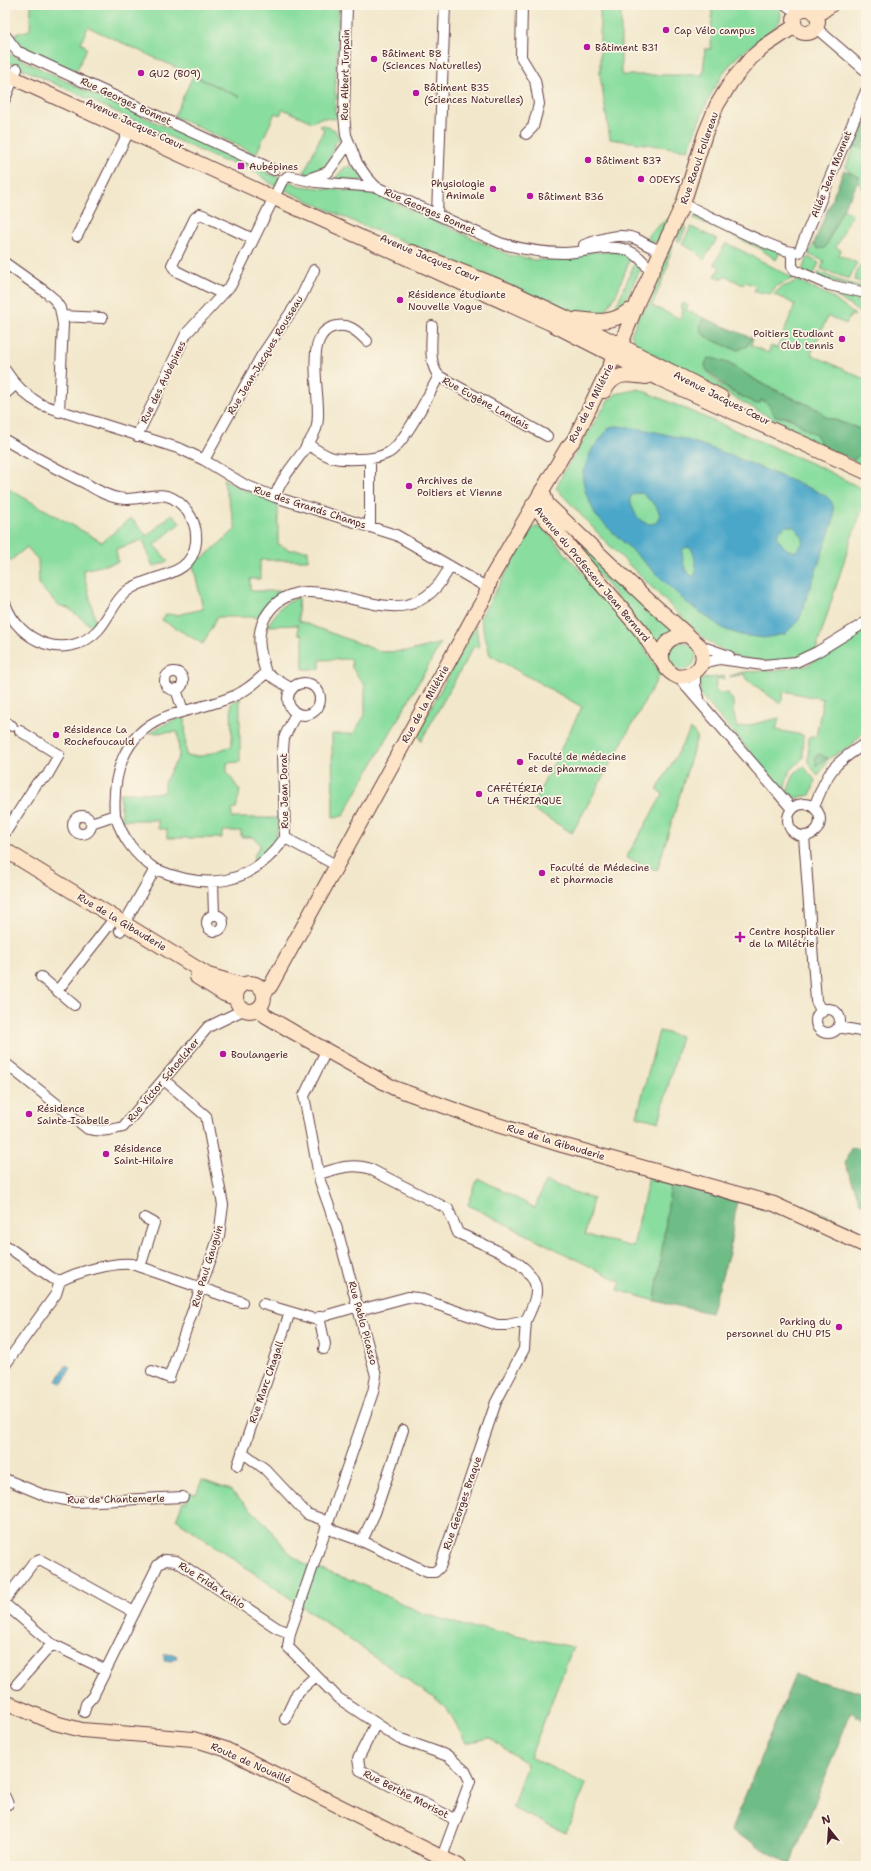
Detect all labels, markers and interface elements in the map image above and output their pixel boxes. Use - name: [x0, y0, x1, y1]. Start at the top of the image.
- place label: Cap Vélo campus: [674, 24, 755, 37]
- marker: Cap Vélo campus: [661, 25, 671, 35]
- street label: Rue Albert Turpain: [338, 29, 352, 121]
- place label: Bâtiment B31: [595, 41, 658, 54]
- marker: Bâtiment B31: [582, 42, 592, 52]
- place label: Bâtiment B8 (Sciences Naturelles): [382, 47, 481, 72]
- marker: Bâtiment B8 (Sciences Naturelles): [369, 54, 379, 64]
- place label: GU2 (B09): [149, 67, 201, 80]
- marker: GU2 (B09): [136, 68, 146, 78]
- street label: Rue Georges Bonnet: [79, 74, 173, 128]
- place label: Bâtiment B35 (Sciences Naturelles): [424, 81, 523, 106]
- marker: Bâtiment B35 (Sciences Naturelles): [411, 88, 421, 98]
- street label: Avenue Jacques Cœur: [84, 95, 186, 153]
- street label: Rue Raoul Follereau: [677, 110, 721, 206]
- street label: Allée Jean Monnet: [808, 129, 854, 219]
- place label: Bâtiment B37: [596, 154, 662, 167]
- marker: Bâtiment B37: [583, 155, 593, 165]
- place label: Aubépines: [249, 160, 298, 173]
- marker: Aubépines: [236, 161, 246, 171]
- place label: ODEYS: [649, 173, 681, 186]
- marker: ODEYS: [636, 174, 646, 184]
- place label: Physiologie Animale: [431, 177, 485, 202]
- marker: Physiologie Animale: [488, 184, 498, 194]
- street label: Rue Georges Bonnet: [382, 185, 478, 237]
- place label: Bâtiment B36: [538, 190, 604, 203]
- marker: Bâtiment B36: [525, 191, 535, 201]
- street label: Avenue Jacques Cœur: [378, 231, 482, 285]
- place label: Résidence étudiante Nouvelle Vague: [408, 288, 506, 313]
- street label: Rue Jean-Jacques Rousseau: [224, 293, 306, 417]
- marker: Résidence étudiante Nouvelle Vague: [395, 295, 405, 305]
- place label: Poitiers Etudiant Club tennis: [753, 327, 834, 352]
- marker: Poitiers Etudiant Club tennis: [837, 334, 847, 344]
- street label: Rue des Aubépines: [137, 338, 189, 426]
- street label: Rue de la Milétrie: [565, 361, 617, 445]
- street label: Avenue Jacques Cœur: [671, 368, 773, 428]
- street label: Rue Eugène Landais: [440, 374, 532, 432]
- place label: Archives de Poitiers et Vienne: [417, 474, 503, 499]
- marker: Archives de Poitiers et Vienne: [404, 481, 414, 491]
- street label: Rue des Grands Champs: [252, 483, 368, 531]
- street label: Avenue du Professeur Jean Bernard: [531, 503, 653, 645]
- street label: Rue de la Milétrie: [398, 662, 452, 745]
- place label: Résidence La Rochefoucauld: [64, 723, 135, 748]
- marker: Résidence La Rochefoucauld: [51, 730, 61, 740]
- place label: Faculté de médecine et de pharmacie: [528, 750, 627, 775]
- street label: Rue Jean Dorat: [277, 753, 291, 829]
- marker: Faculté de médecine et de pharmacie: [515, 757, 525, 767]
- place label: CAFÉTÉRIA LA THÉRIAQUE: [487, 782, 562, 807]
- marker: CAFÉTÉRIA LA THÉRIAQUE: [474, 789, 484, 799]
- place label: Faculté de Médecine et pharmacie: [550, 861, 650, 886]
- marker: Faculté de Médecine et pharmacie: [537, 868, 547, 878]
- street label: Rue de la Gibauderie: [75, 890, 169, 954]
- place label: Centre hospitalier de la Milétrie: [749, 925, 835, 950]
- marker: Centre hospitalier de la Milétrie: [734, 931, 746, 943]
- street label: Rue Victor Schoelcher: [124, 1035, 202, 1125]
- place label: Boulangerie: [231, 1048, 289, 1061]
- marker: Boulangerie: [218, 1049, 228, 1059]
- place label: Résidence Sainte-Isabelle: [37, 1102, 110, 1127]
- marker: Résidence Sainte-Isabelle: [24, 1109, 34, 1119]
- street label: Rue de la Gibauderie: [505, 1121, 607, 1163]
- place label: Résidence Saint-Hilaire: [114, 1142, 174, 1167]
- marker: Résidence Saint-Hilaire: [101, 1149, 111, 1159]
- street label: Rue Paul Gauguin: [188, 1223, 226, 1309]
- street label: Rue Pablo Picasso: [346, 1280, 380, 1366]
- place label: Parking du personnel du CHU P15: [726, 1315, 831, 1340]
- marker: Parking du personnel du CHU P15: [834, 1322, 844, 1332]
- street label: Rue Marc Chagall: [246, 1339, 286, 1425]
- street label: Rue Georges Braque: [440, 1454, 484, 1551]
- street label: Rue de Chantemerle: [67, 1492, 165, 1506]
- street label: Rue Frida Kahlo: [176, 1559, 248, 1611]
- street label: Route de Nouaillé: [209, 1739, 294, 1787]
- street label: Rue Berthe Morisot: [361, 1767, 451, 1821]
- north arrow: [809, 1809, 849, 1849]
- text: N: [820, 1811, 833, 1828]

